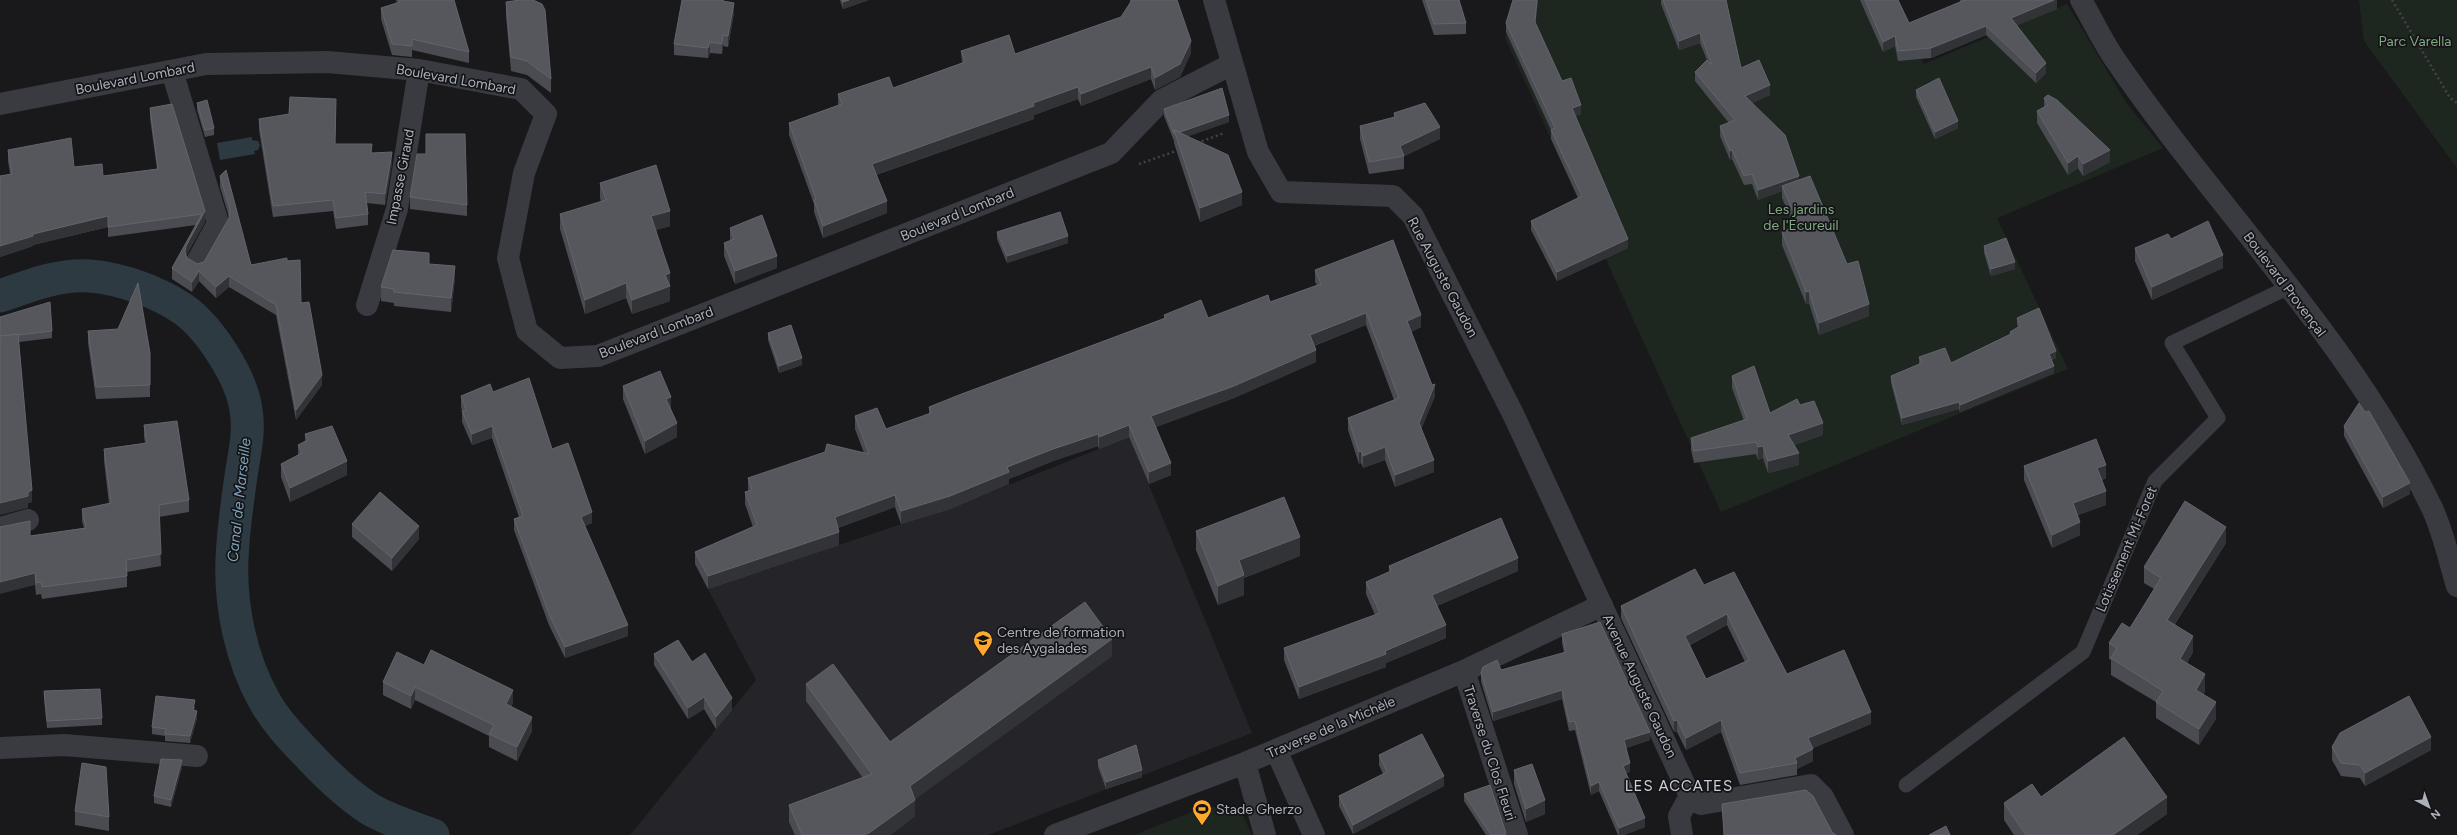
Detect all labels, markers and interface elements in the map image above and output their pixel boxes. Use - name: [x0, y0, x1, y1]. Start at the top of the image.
- park label: Parc Varella: [2379, 33, 2451, 50]
- street label: Boulevard Lombard: [74, 59, 196, 98]
- street label: Boulevard Lombard: [395, 61, 517, 98]
- street label: Impasse Giraud: [383, 128, 418, 226]
- street label: Boulevard Lombard: [898, 184, 1017, 245]
- park label: Les jardins de l'Ecureuil: [1763, 201, 1839, 234]
- street label: Rue Auguste Gaudon: [1404, 214, 1482, 340]
- street label: Boulevard Provençal: [2240, 229, 2330, 340]
- street label: Boulevard Lombard: [597, 303, 716, 362]
- water label: Canal de Marseille: [224, 437, 254, 563]
- street label: Lotissement Mi-Foret: [2092, 484, 2161, 615]
- street label: Avenue Auguste Gaudon: [1599, 612, 1680, 761]
- place label: Centre de formation des Aygalades: [997, 624, 1125, 657]
- school or university icon: Centre de formation des Aygalades: [972, 629, 994, 657]
- street label: Traverse du Clos Fleuri: [1460, 684, 1519, 823]
- street label: Traverse de la Michèle: [1264, 693, 1398, 762]
- district label: LES ACCATES: [1625, 777, 1733, 795]
- north arrow: [2409, 787, 2449, 827]
- sports icon: Stade Gherzo: [1191, 798, 1213, 826]
- place label: Stade Gherzo: [1216, 801, 1302, 818]
- text: N: [2428, 806, 2443, 822]

